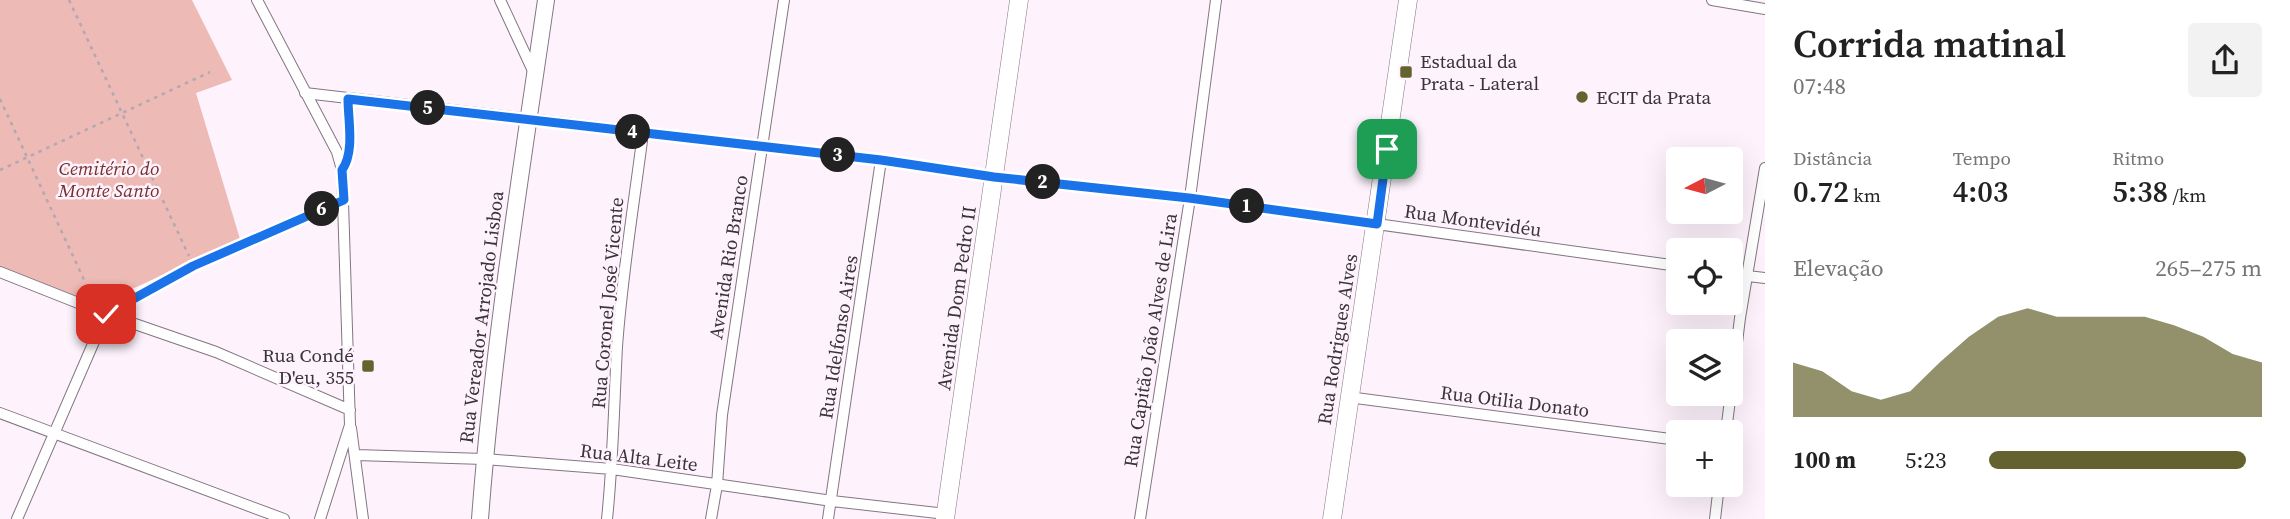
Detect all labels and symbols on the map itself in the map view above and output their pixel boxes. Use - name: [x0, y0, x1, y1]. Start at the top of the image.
- place label: Estadual da Prata - Lateral: [1420, 48, 1539, 96]
- marker: Estadual da Prata - Lateral: [1398, 64, 1414, 80]
- place label: ECIT da Prata: [1596, 84, 1711, 110]
- marker: ECIT da Prata: [1574, 89, 1590, 105]
- pin: 5: [410, 90, 446, 126]
- pin: 4: [616, 114, 650, 150]
- pin: [1357, 119, 1417, 179]
- pin: 3: [820, 138, 856, 172]
- north arrow: [1666, 147, 1743, 224]
- park label: Cemitério do Monte Santo: [58, 155, 159, 203]
- pin: 2: [1026, 164, 1060, 200]
- street label: Avenida Rio Branco: [702, 173, 754, 341]
- pin: 1: [1230, 188, 1264, 224]
- street label: Rua Vereador Arrojado Lisboa: [453, 189, 509, 445]
- pin: 6: [304, 192, 340, 227]
- street label: Rua Coronel José Vicente: [585, 196, 629, 410]
- street label: Rua Montevidéu: [1403, 197, 1543, 243]
- street label: Avenida Dom Pedro II: [930, 204, 982, 392]
- street label: Rua Capitão João Alves de Lira: [1117, 211, 1183, 469]
- street label: Rua Rodrigues Alves: [1311, 252, 1363, 426]
- street label: Rua Idelfonso Aires: [812, 253, 864, 421]
- pin: [76, 284, 136, 344]
- place label: Rua Condé D'eu, 355: [262, 342, 354, 390]
- marker: Rua Condé D'eu, 355: [360, 358, 376, 374]
- street label: Rua Otilia Donato: [1439, 379, 1591, 423]
- street label: Rua Alta Leite: [579, 437, 699, 477]

